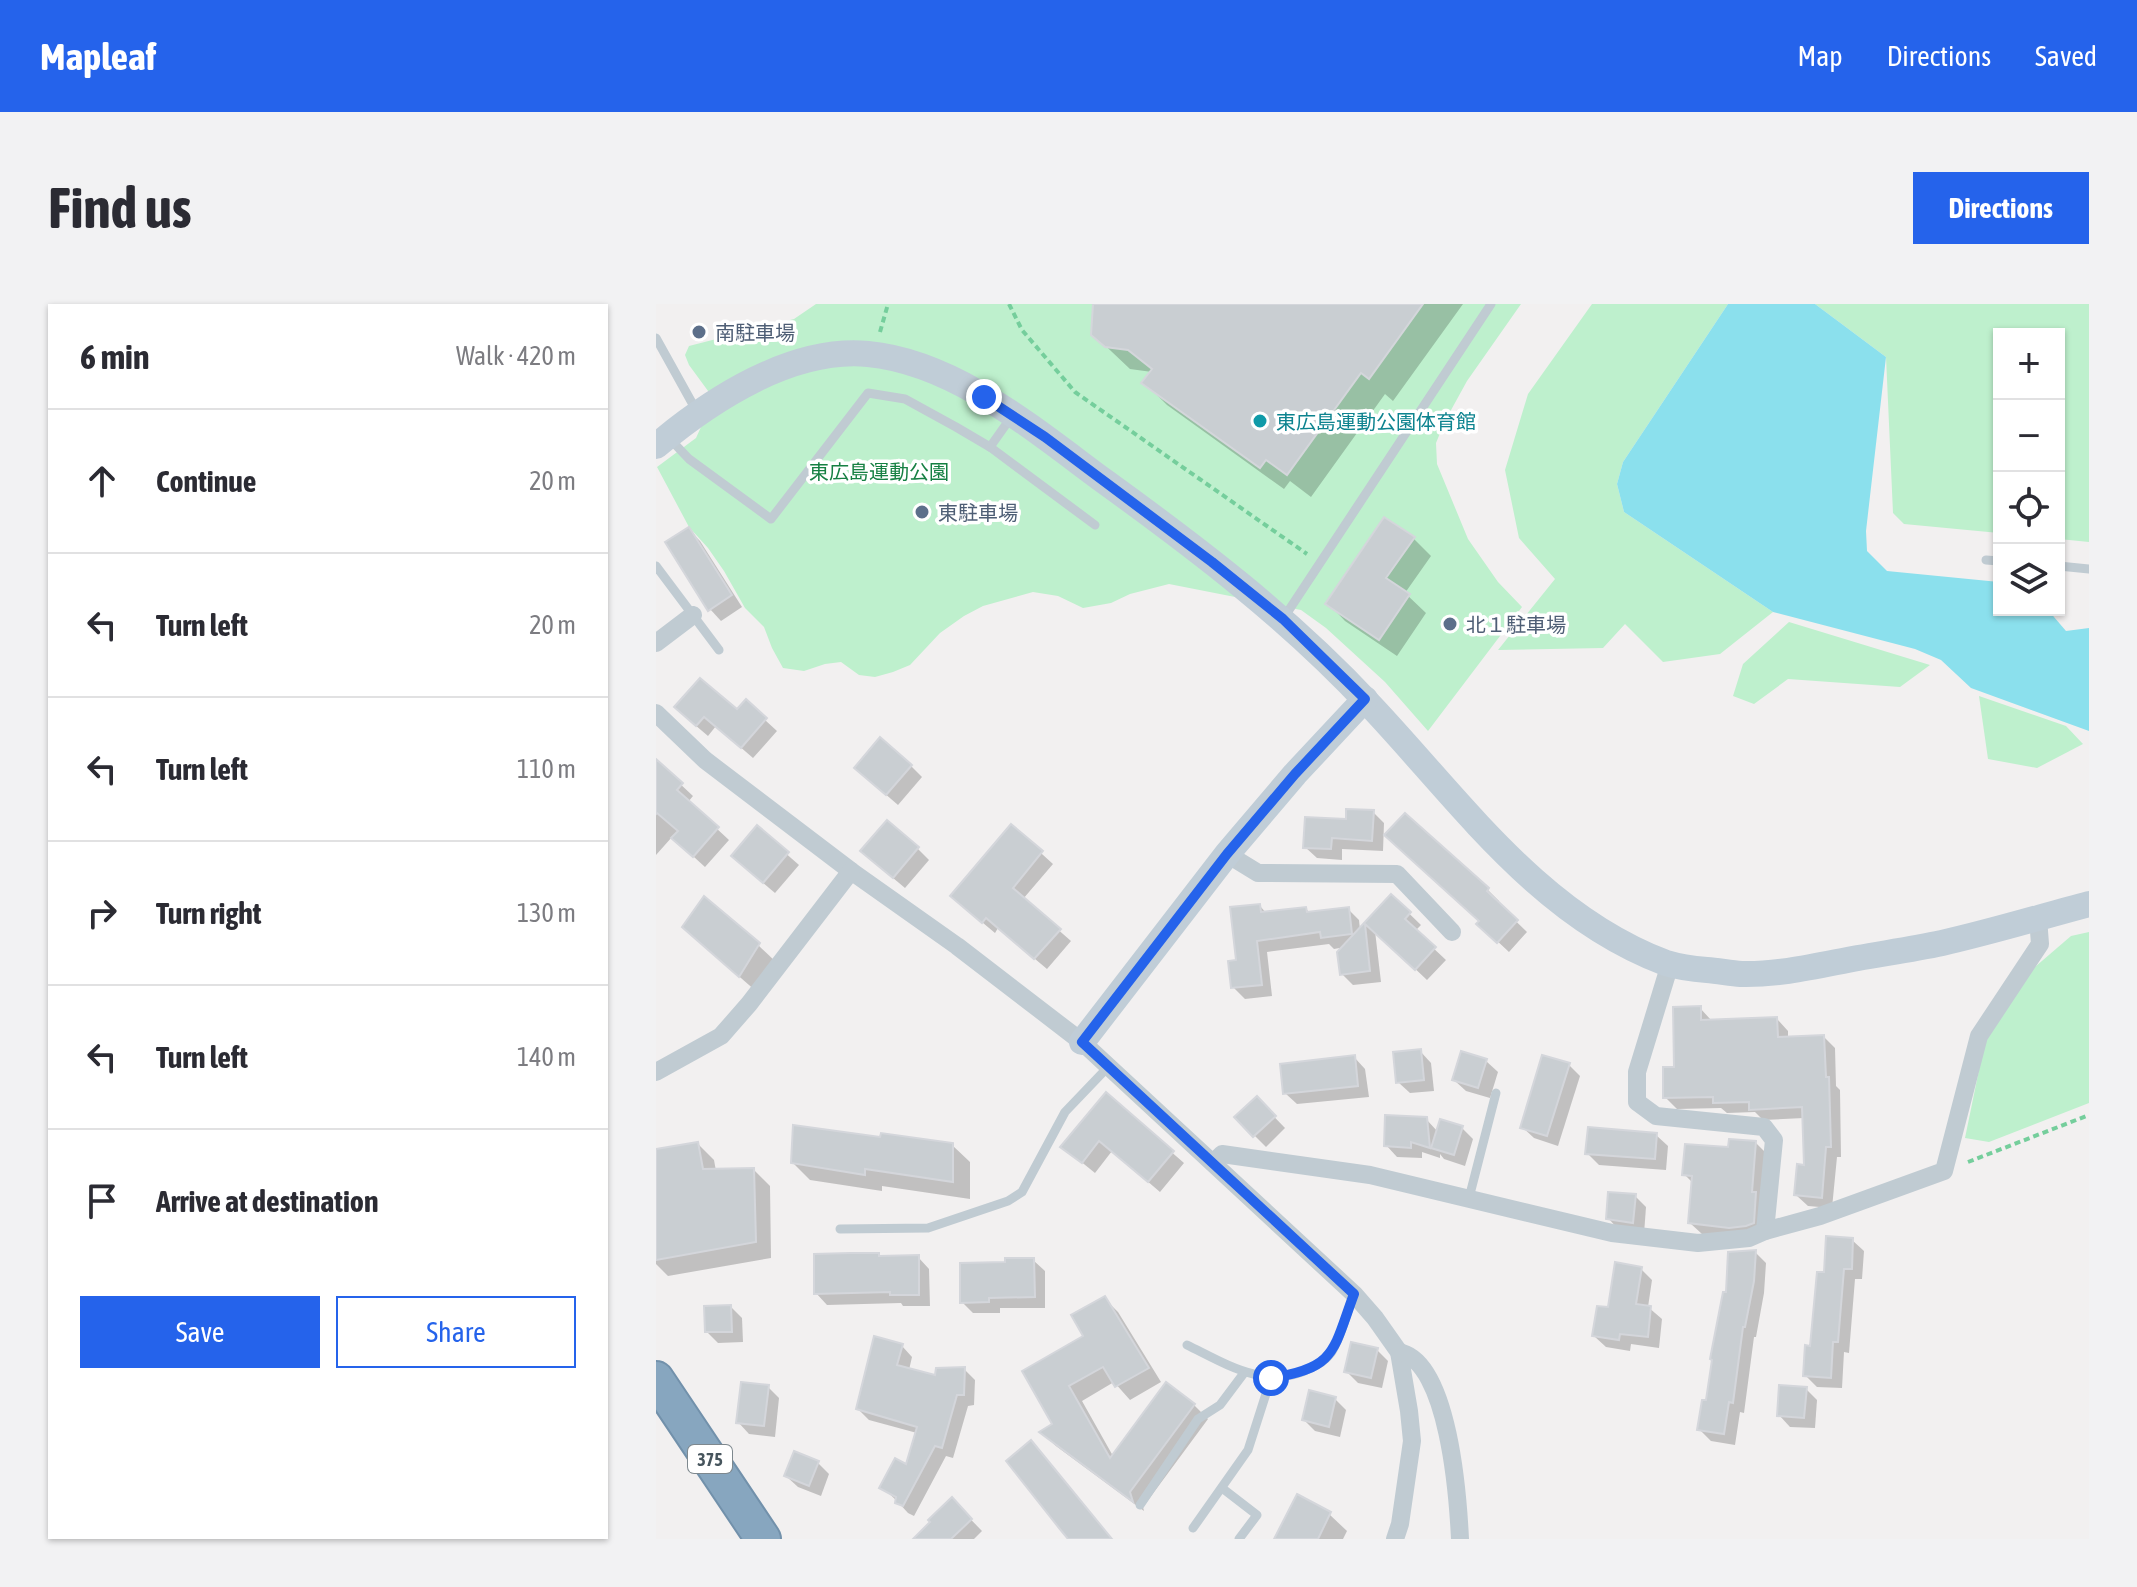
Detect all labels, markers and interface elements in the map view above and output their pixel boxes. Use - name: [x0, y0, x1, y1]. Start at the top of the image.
- text: Mapleaf: [40, 35, 156, 78]
- text: Map: [1798, 40, 1843, 72]
- text: Directions: [1887, 40, 1991, 72]
- text: Saved: [2035, 40, 2097, 72]
- button: Directions: [1913, 172, 2089, 244]
- text: Find us: [48, 176, 192, 240]
- place label: 南駐車場: [715, 321, 795, 344]
- marker: 南駐車場: [690, 323, 708, 341]
- map controls: [1993, 328, 2065, 616]
- button: +: [1993, 328, 2065, 400]
- text: 6 min: [80, 337, 149, 376]
- text: Walk · 420 m: [456, 341, 576, 371]
- route end: [966, 379, 1002, 415]
- button: −: [1993, 400, 2065, 472]
- place label: 東広島運動公園体育館: [1276, 410, 1476, 433]
- marker: 東広島運動公園体育館: [1251, 412, 1269, 430]
- icon: ahead: [80, 459, 124, 503]
- park label: 東広島運動公園: [809, 460, 949, 483]
- text: Continue: [156, 464, 256, 498]
- text: 20 m: [529, 466, 576, 496]
- button: locate: [1993, 472, 2065, 544]
- place label: 東駐車場: [938, 501, 1018, 524]
- marker: 東駐車場: [913, 503, 931, 521]
- button: layers: [1993, 544, 2065, 616]
- icon: left: [80, 603, 124, 647]
- text: Turn left: [156, 608, 248, 642]
- text: 20 m: [529, 610, 576, 640]
- place label: 北１駐車場: [1466, 613, 1566, 636]
- marker: 北１駐車場: [1441, 615, 1459, 633]
- icon: left: [80, 747, 124, 791]
- text: Turn left: [156, 752, 248, 786]
- text: 110 m: [517, 754, 576, 784]
- icon: right: [80, 891, 124, 935]
- text: Turn right: [156, 896, 262, 930]
- text: 130 m: [517, 898, 576, 928]
- icon: left: [80, 1035, 124, 1079]
- text: Turn left: [156, 1040, 248, 1074]
- text: 140 m: [517, 1042, 576, 1072]
- icon: arrive: [80, 1179, 124, 1223]
- text: Arrive at destination: [156, 1184, 378, 1218]
- button: Save: [80, 1296, 320, 1368]
- button: Share: [336, 1296, 576, 1368]
- route start: [1253, 1360, 1289, 1396]
- road number: 375: [688, 1445, 732, 1473]

